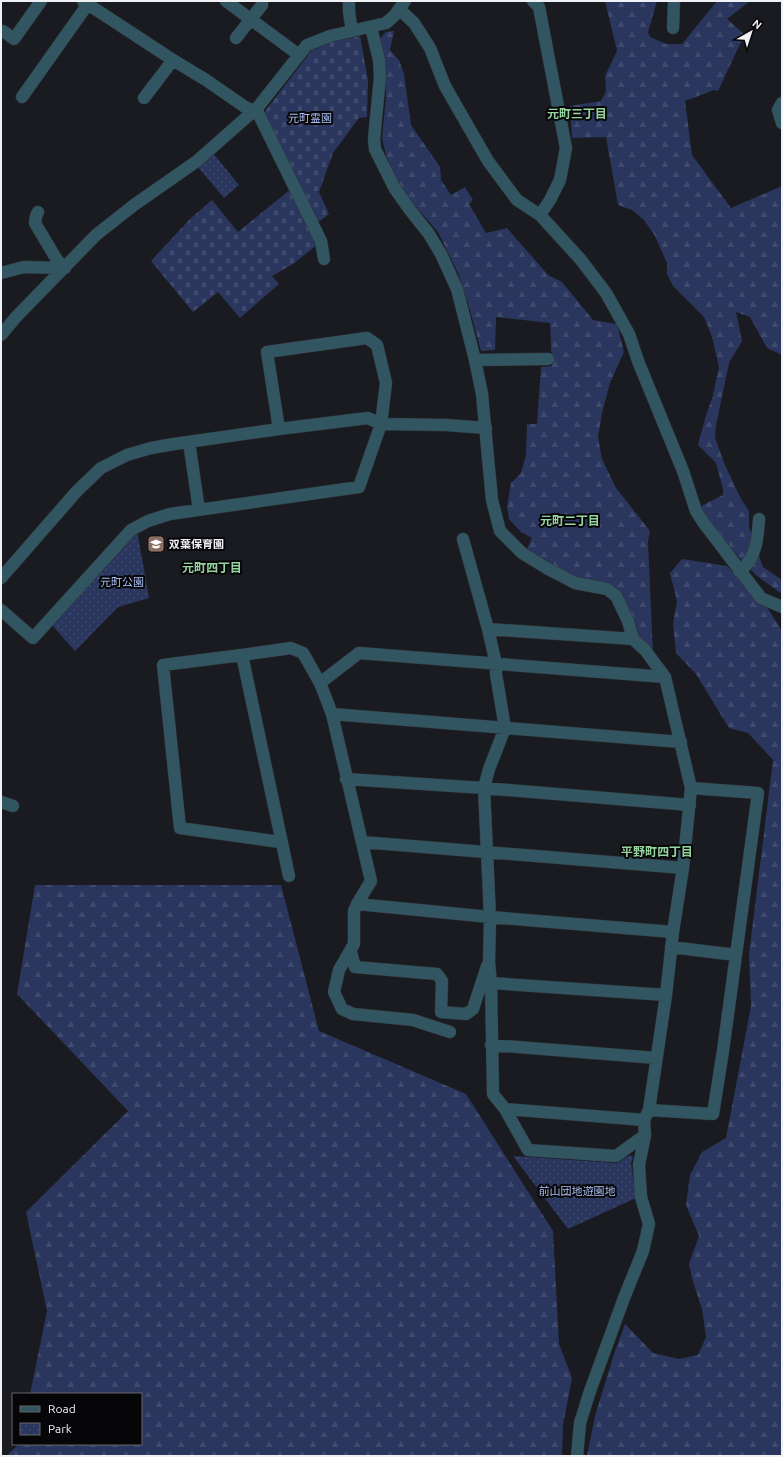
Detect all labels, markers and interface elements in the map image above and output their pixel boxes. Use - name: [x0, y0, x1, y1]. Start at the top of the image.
- north arrow: [731, 12, 771, 52]
- text: N: [750, 17, 764, 31]
- district label: 元町三丁目: [547, 107, 607, 120]
- park label: 元町霊園: [288, 112, 332, 124]
- district label: 元町二丁目: [540, 514, 600, 527]
- school or university icon: 双葉保育園: [146, 534, 166, 554]
- place label: 双葉保育園: [169, 538, 224, 550]
- district label: 元町四丁目: [182, 561, 242, 574]
- park label: 元町公園: [100, 576, 144, 588]
- district label: 平野町四丁目: [621, 845, 693, 858]
- park label: 前山団地遊園地: [539, 1185, 616, 1197]
- legend: [12, 1393, 142, 1445]
- text: Road: [48, 1402, 76, 1415]
- text: Park: [48, 1422, 72, 1435]

